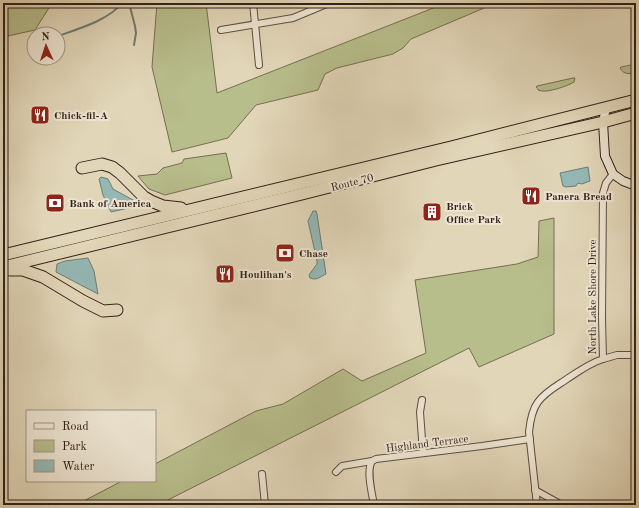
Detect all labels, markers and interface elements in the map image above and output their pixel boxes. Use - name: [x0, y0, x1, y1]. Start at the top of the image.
- north arrow: [26, 26, 66, 66]
- text: N: [41, 32, 51, 43]
- restaurant icon: Chick-fil-A: [29, 104, 51, 126]
- place label: Chick-fil-A: [54, 111, 109, 122]
- street label: Route 70: [330, 173, 375, 194]
- restaurant icon: Panera Bread: [520, 185, 542, 207]
- bank icon: Bank of America: [44, 192, 66, 214]
- place label: Panera Bread: [545, 192, 612, 203]
- place label: Bank of America: [69, 199, 152, 210]
- building icon: Brick Office Park: [421, 201, 443, 223]
- place label: Brick Office Park: [446, 202, 501, 226]
- street label: North Lake Shore Drive: [588, 239, 599, 355]
- bank icon: Chase: [274, 242, 296, 264]
- place label: Chase: [299, 249, 328, 260]
- restaurant icon: Houlihan's: [214, 263, 236, 285]
- place label: Houlihan's: [239, 270, 292, 281]
- legend: [26, 410, 156, 482]
- text: Road: [62, 421, 89, 433]
- street label: Highland Terrace: [385, 434, 469, 455]
- text: Park: [62, 441, 87, 453]
- text: Water: [62, 461, 95, 473]

